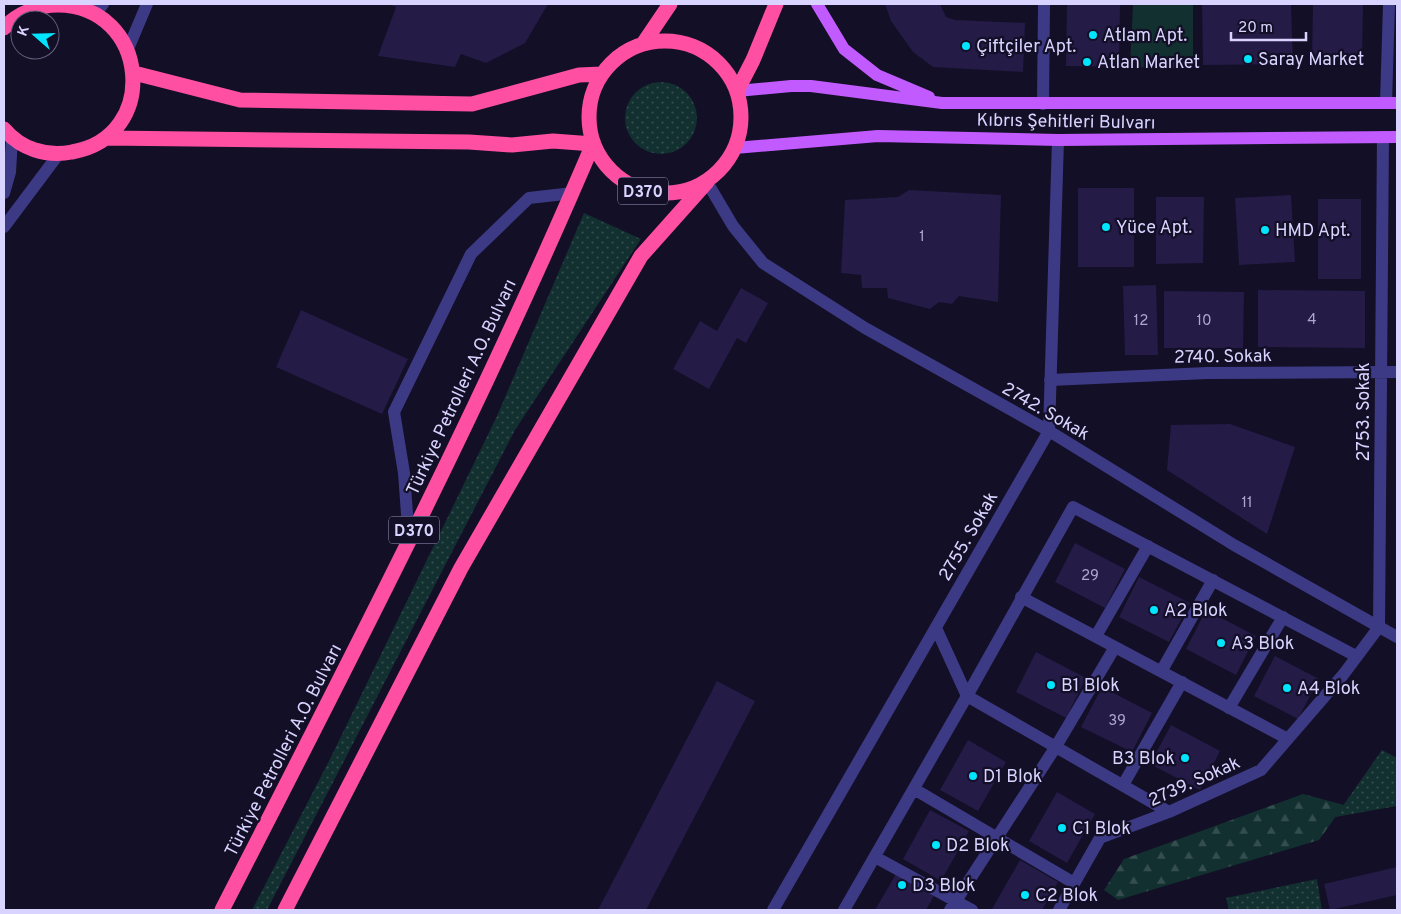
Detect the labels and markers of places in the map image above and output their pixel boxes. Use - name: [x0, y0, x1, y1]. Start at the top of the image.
- place label: Atlam Apt.: [1103, 25, 1187, 48]
- marker: Atlam Apt.: [1087, 29, 1099, 41]
- place label: Çiftçiler Apt.: [976, 36, 1076, 59]
- marker: Çiftçiler Apt.: [960, 40, 972, 52]
- place label: Saray Market: [1258, 49, 1364, 72]
- place label: Atlan Market: [1097, 52, 1200, 75]
- marker: Saray Market: [1242, 53, 1254, 65]
- marker: Atlan Market: [1081, 56, 1093, 68]
- place label: Yüce Apt.: [1116, 217, 1192, 240]
- place label: HMD Apt.: [1275, 220, 1350, 243]
- marker: Yüce Apt.: [1100, 221, 1112, 233]
- marker: HMD Apt.: [1259, 224, 1271, 236]
- place label: A2 Blok: [1164, 600, 1228, 623]
- marker: A2 Blok: [1148, 604, 1160, 616]
- place label: A3 Blok: [1231, 633, 1294, 656]
- marker: A3 Blok: [1215, 637, 1227, 649]
- place label: B1 Blok: [1061, 675, 1120, 698]
- place label: A4 Blok: [1297, 678, 1360, 701]
- marker: B1 Blok: [1045, 679, 1057, 691]
- marker: A4 Blok: [1281, 682, 1293, 694]
- place label: B3 Blok: [1112, 748, 1175, 771]
- marker: B3 Blok: [1179, 752, 1191, 764]
- place label: D1 Blok: [983, 766, 1042, 789]
- marker: D1 Blok: [967, 770, 979, 782]
- place label: C1 Blok: [1072, 818, 1131, 841]
- marker: C1 Blok: [1056, 822, 1068, 834]
- place label: D2 Blok: [946, 835, 1010, 858]
- marker: D2 Blok: [930, 839, 942, 851]
- place label: D3 Blok: [912, 875, 975, 898]
- marker: D3 Blok: [896, 879, 908, 891]
- place label: C2 Blok: [1035, 885, 1098, 908]
- marker: C2 Blok: [1019, 889, 1031, 901]

